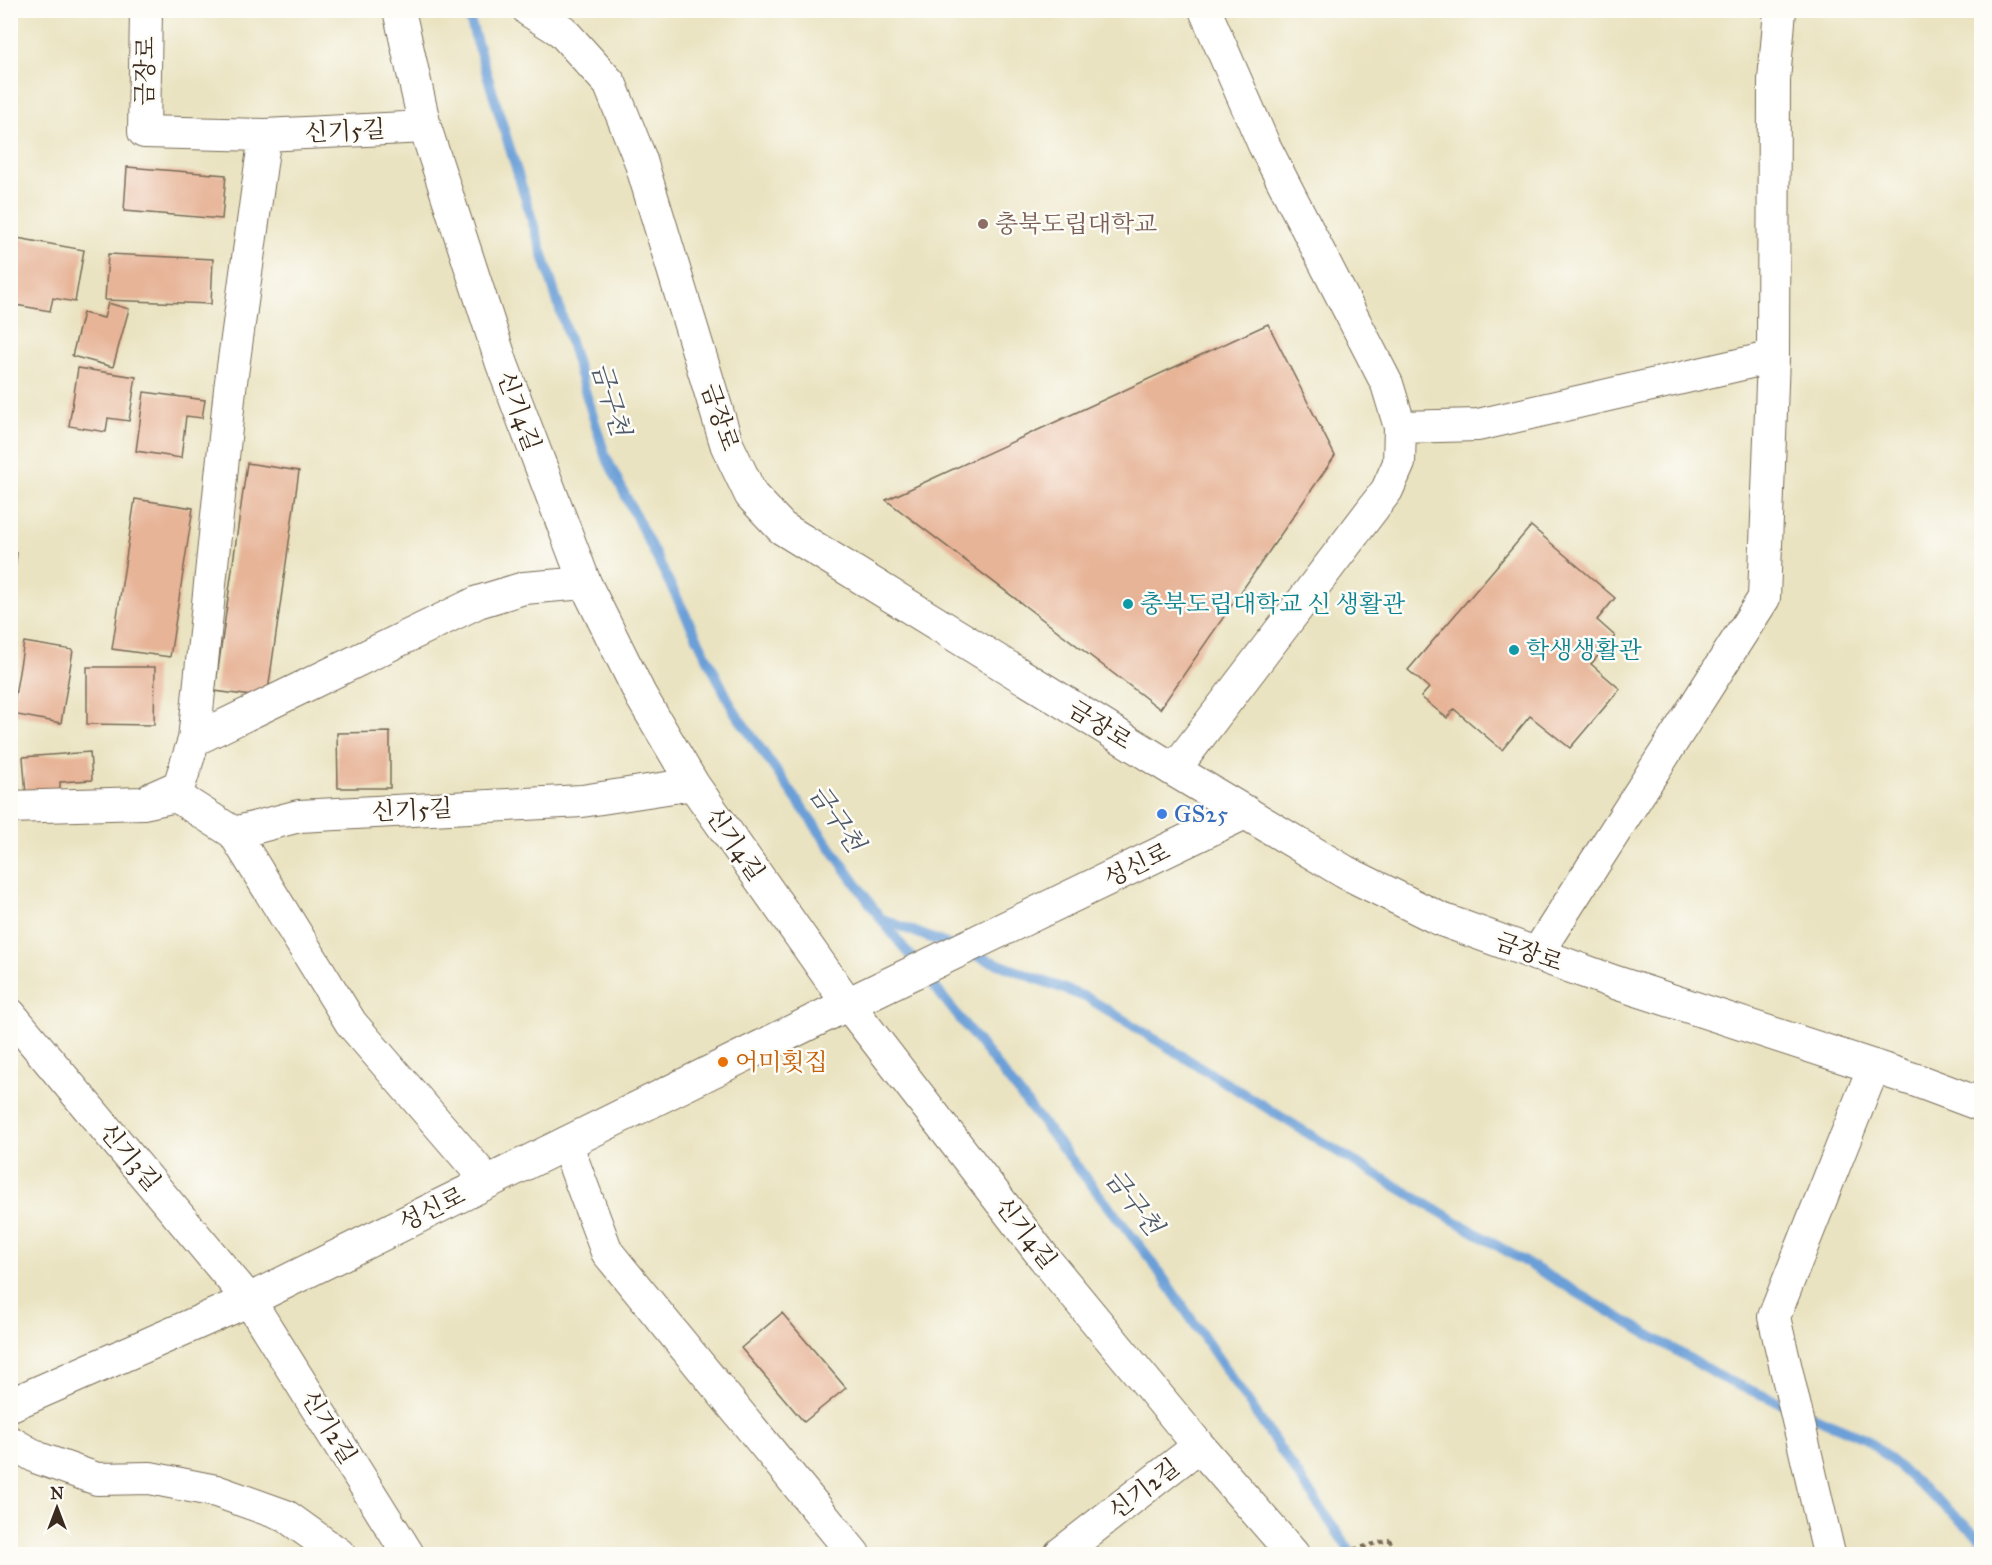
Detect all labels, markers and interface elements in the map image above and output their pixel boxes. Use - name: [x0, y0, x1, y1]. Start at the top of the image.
- street label: 금장로: [129, 36, 161, 106]
- street label: 신기5길: [304, 114, 386, 148]
- place label: 충북도립대학교: [995, 209, 1157, 239]
- marker: 충북도립대학교: [976, 217, 990, 231]
- water label: 금구천: [585, 358, 638, 442]
- street label: 신기4길: [491, 367, 547, 455]
- street label: 금장로: [694, 379, 746, 455]
- place label: 충북도립대학교 신 생활관: [1140, 589, 1405, 619]
- marker: 충북도립대학교 신 생활관: [1121, 597, 1135, 611]
- place label: 학생생활관: [1526, 635, 1642, 665]
- marker: 학생생활관: [1507, 643, 1521, 657]
- street label: 금장로: [1063, 694, 1137, 756]
- water label: 금구천: [802, 778, 873, 860]
- street label: 신기5길: [371, 793, 453, 827]
- place label: GS25: [1174, 799, 1228, 829]
- street label: 신기4길: [699, 801, 771, 887]
- marker: GS25: [1155, 807, 1169, 821]
- street label: 성신로: [1099, 836, 1175, 894]
- street label: 금장로: [1491, 926, 1567, 978]
- place label: 어미횟집: [735, 1047, 828, 1077]
- marker: 어미횟집: [716, 1055, 730, 1069]
- street label: 신기3길: [93, 1117, 167, 1197]
- water label: 금구천: [1098, 1162, 1171, 1243]
- street label: 성신로: [394, 1180, 470, 1238]
- street label: 신기4길: [989, 1191, 1063, 1275]
- street label: 신기2길: [295, 1385, 363, 1469]
- street label: 신기2길: [1103, 1452, 1185, 1526]
- north arrow: [27, 1478, 87, 1538]
- text: N: [50, 1484, 64, 1503]

